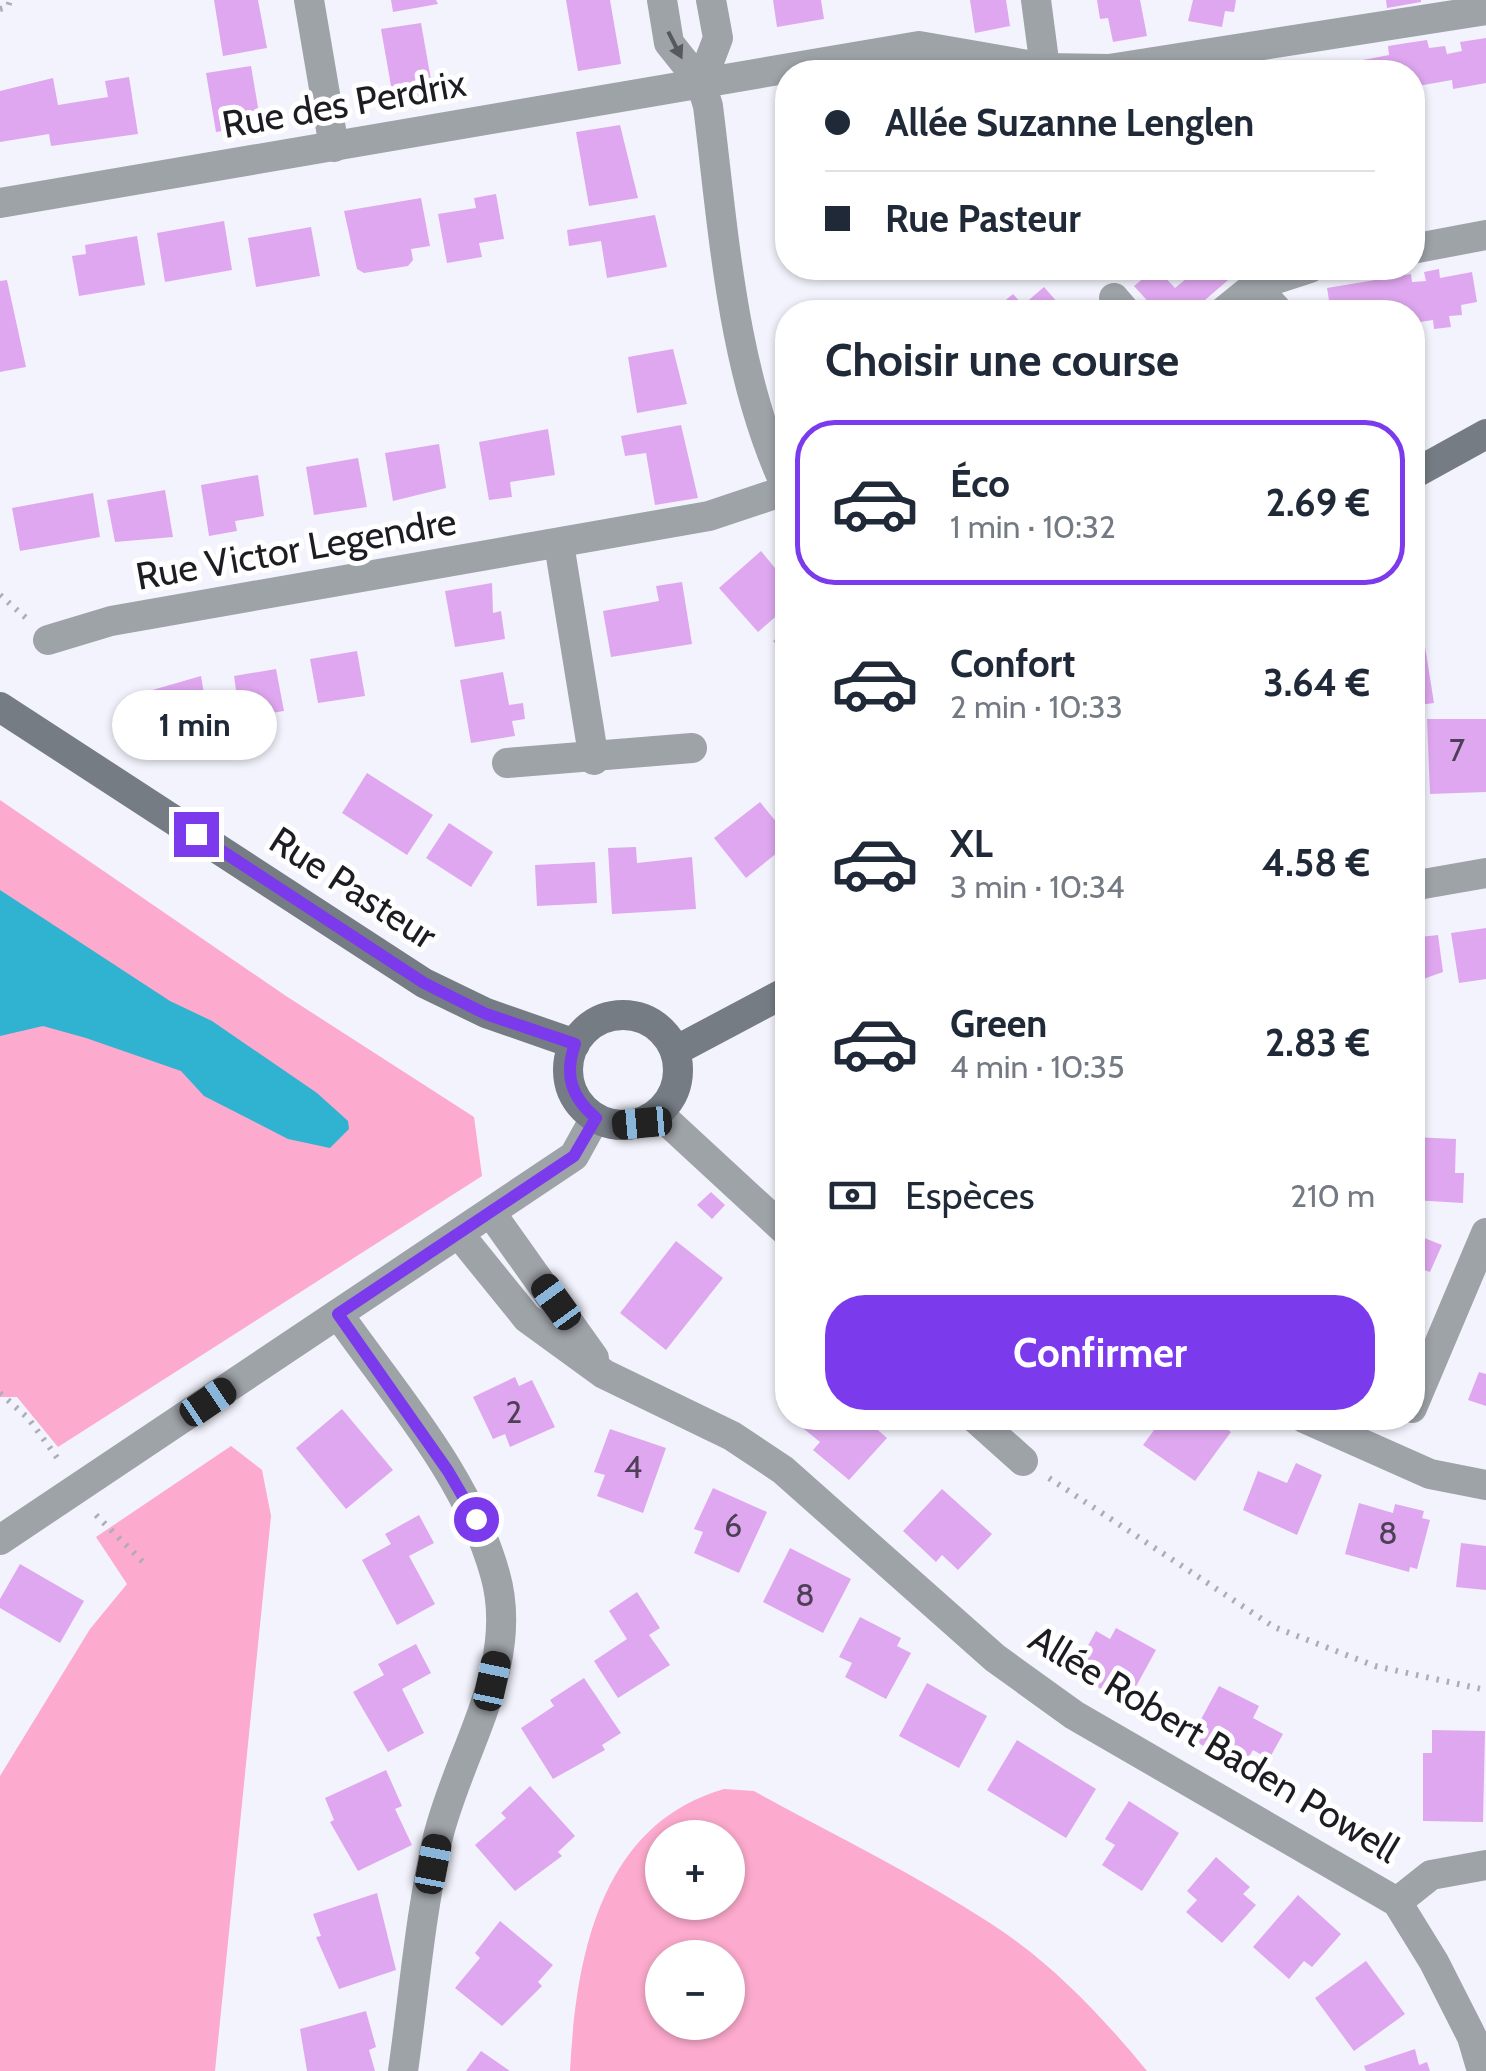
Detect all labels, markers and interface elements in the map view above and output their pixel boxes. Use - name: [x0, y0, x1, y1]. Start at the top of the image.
- one-way arrow: [666, 31, 683, 60]
- street label: Rue des Perdrix: [218, 59, 469, 148]
- text: Allée Suzanne Lenglen: [885, 99, 1254, 146]
- text: Rue Pasteur: [885, 195, 1081, 242]
- text: Choisir une course: [825, 333, 1179, 387]
- icon: car: [830, 458, 920, 548]
- text: Éco: [950, 460, 1010, 507]
- text: 2.69 €: [1266, 479, 1370, 526]
- street label: Rue Victor Legendre: [132, 497, 460, 600]
- text: 1 min · 10:32: [950, 507, 1116, 546]
- icon: car: [830, 638, 920, 728]
- text: Confort: [950, 640, 1075, 687]
- text: 3.64 €: [1263, 659, 1370, 706]
- text: 2 min · 10:33: [950, 687, 1123, 726]
- callout: 1 min: [114, 689, 278, 759]
- text: 1 min: [158, 705, 231, 744]
- house number: 7: [1449, 730, 1465, 769]
- route end: [174, 812, 219, 857]
- street label: Rue Pasteur: [261, 816, 446, 959]
- icon: car: [830, 818, 920, 908]
- text: XL: [950, 820, 993, 867]
- text: 4.58 €: [1262, 839, 1370, 886]
- text: 3 min · 10:34: [950, 867, 1125, 906]
- icon: car: [830, 998, 920, 1088]
- text: Green: [950, 1000, 1047, 1047]
- text: 2.83 €: [1265, 1019, 1370, 1066]
- text: 4 min · 10:35: [950, 1047, 1125, 1086]
- car: [611, 1105, 673, 1141]
- icon: cash: [825, 1168, 880, 1223]
- text: Espèces: [905, 1172, 1034, 1219]
- text: 210 m: [1290, 1176, 1375, 1215]
- car: [526, 1269, 586, 1335]
- button: Confirmer: [825, 1295, 1375, 1410]
- car: [175, 1373, 241, 1431]
- house number: 2: [506, 1392, 522, 1431]
- house number: 4: [624, 1447, 642, 1486]
- route start: [454, 1497, 499, 1542]
- house number: 6: [724, 1506, 742, 1545]
- house number: 8: [1378, 1513, 1398, 1552]
- house number: 8: [795, 1575, 815, 1614]
- street label: Allée Robert Baden Powell: [1021, 1614, 1408, 1873]
- car: [471, 1649, 513, 1713]
- map controls: [645, 1820, 745, 2040]
- button: +: [645, 1820, 745, 1920]
- car: [413, 1832, 453, 1896]
- button: −: [645, 1940, 745, 2040]

